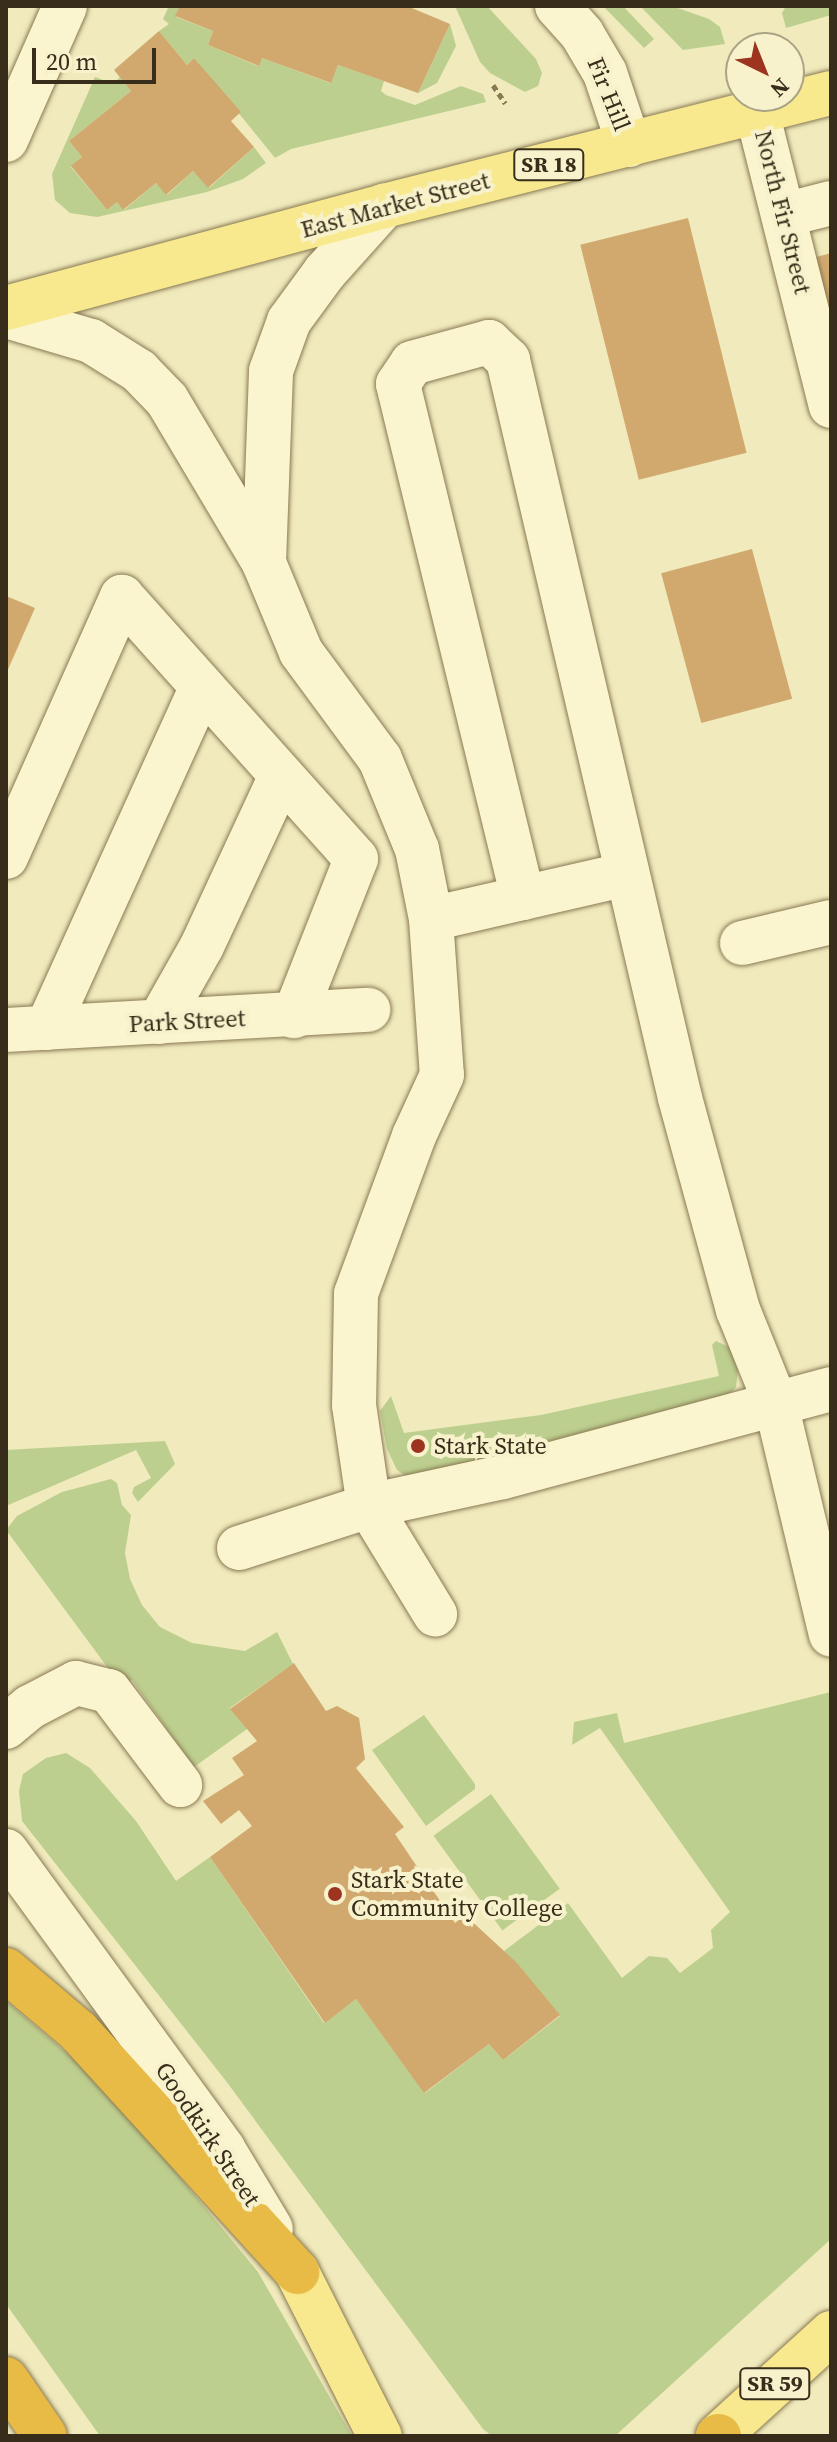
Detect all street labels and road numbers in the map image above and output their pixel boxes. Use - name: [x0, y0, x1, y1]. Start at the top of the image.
- street label: Fir Hill: [581, 53, 637, 135]
- street label: North Fir Street: [749, 127, 817, 297]
- road number: SR 18: [513, 147, 585, 183]
- street label: East Market Street: [298, 166, 492, 244]
- street label: Park Street: [128, 1004, 246, 1038]
- street label: Goodkirk Street: [149, 2057, 267, 2211]
- road number: SR 59: [739, 2366, 811, 2402]

